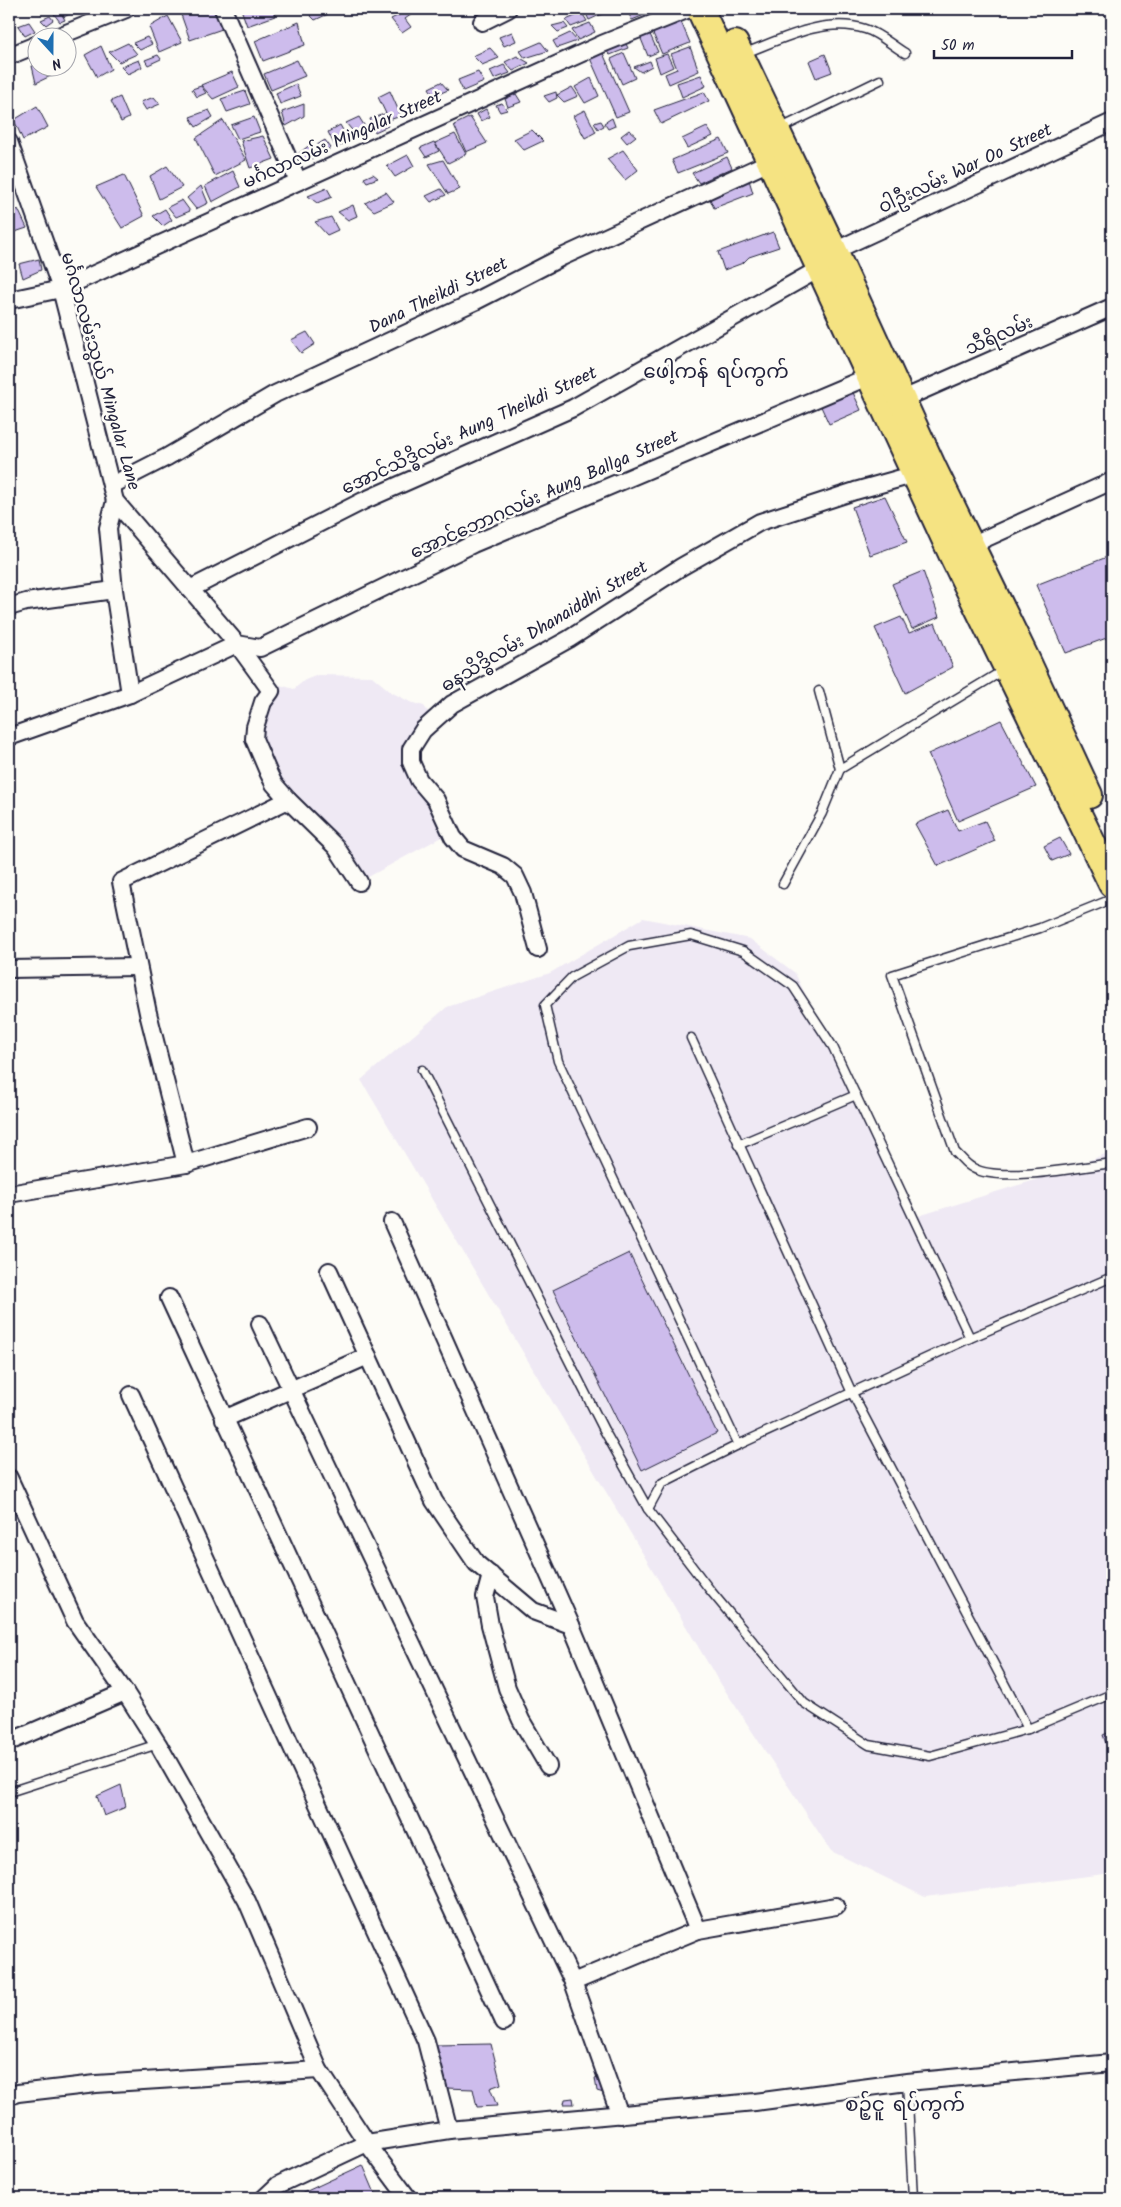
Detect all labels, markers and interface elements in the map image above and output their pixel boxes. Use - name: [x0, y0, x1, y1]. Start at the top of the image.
- north arrow: [28, 28, 78, 78]
- scale bar: [934, 28, 1071, 60]
- text: 50 m: [941, 34, 975, 58]
- text: N: [48, 51, 64, 75]
- street label: မင်္ဂလာလမ်း Mingalar Street: [238, 83, 448, 197]
- street label: ဝါဦးလမ်း War Oo Street: [874, 116, 1058, 222]
- street label: မင်္ဂလာလမ်းသွယ် Mingalar Lane: [52, 249, 147, 494]
- street label: Dana Theikdi Street: [364, 250, 514, 343]
- street label: သီရိလမ်း: [961, 308, 1038, 364]
- district label: ဖေါ့ကန် ရပ်ကွက်: [643, 357, 789, 389]
- street label: အောင်သိဒ္ဓိလမ်း Aung Theikdi Street: [337, 358, 603, 503]
- street label: အောင်ဘောဂလမ်း Aung Ballga Street: [406, 422, 684, 568]
- street label: ဓနသိဒ္ဓိလမ်း Dhanaiddhi Street: [435, 552, 655, 701]
- district label: စဉ့်ငူ ရပ်ကွက်: [845, 2090, 965, 2122]

